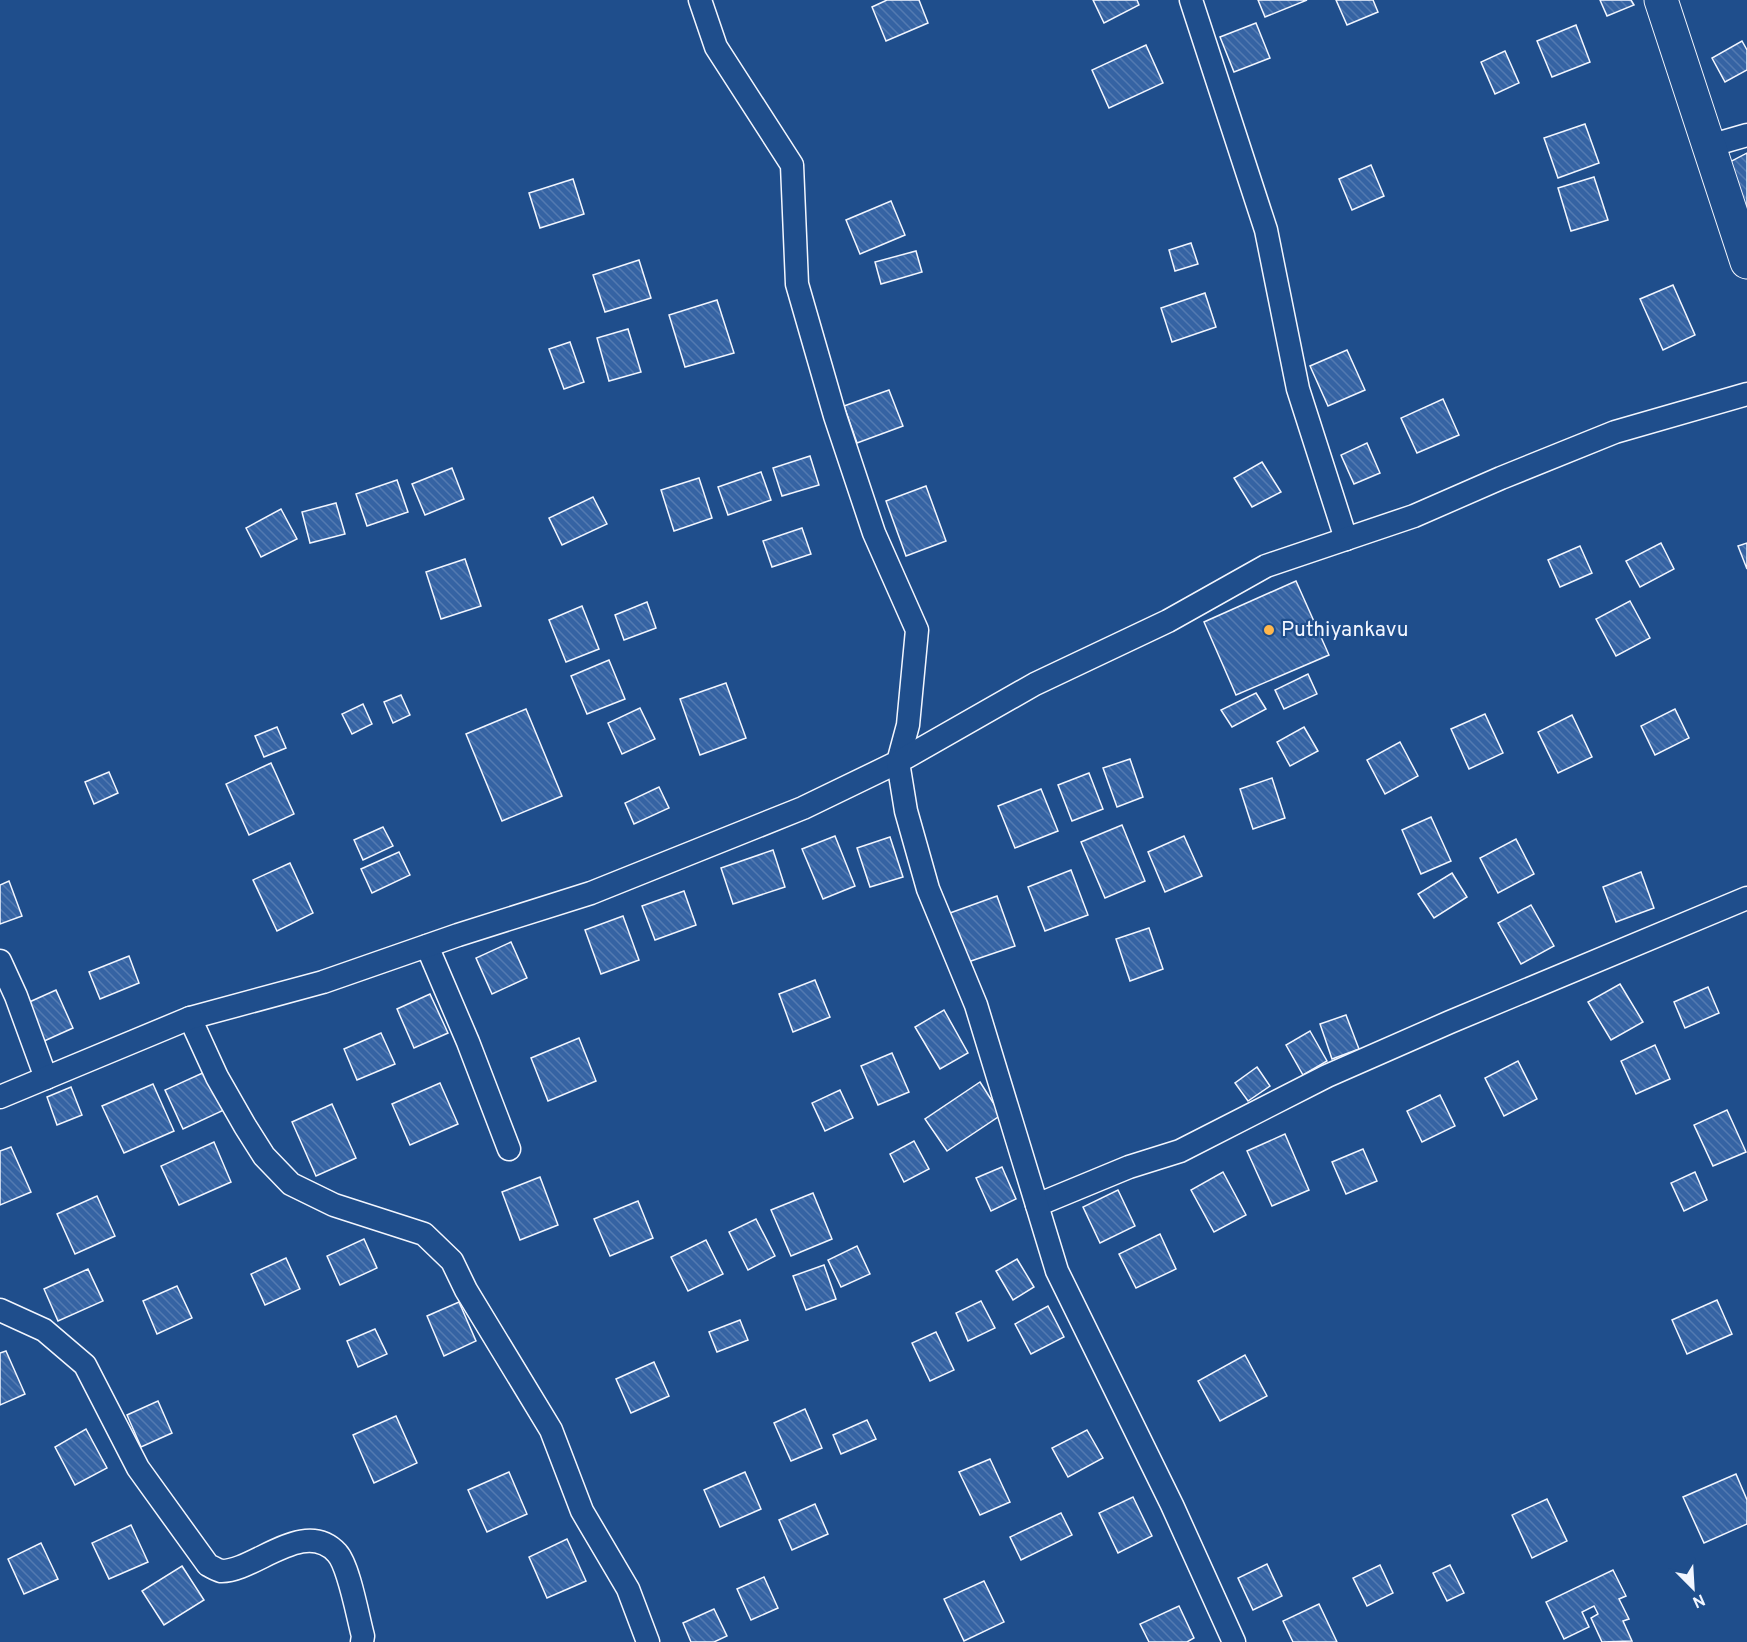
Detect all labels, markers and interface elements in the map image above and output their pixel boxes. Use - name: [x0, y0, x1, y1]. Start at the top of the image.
- place label: Puthiyankavu: [1281, 617, 1408, 644]
- marker: Puthiyankavu: [1262, 623, 1276, 637]
- north arrow: [1663, 1558, 1723, 1618]
- text: N: [1689, 1588, 1708, 1611]

